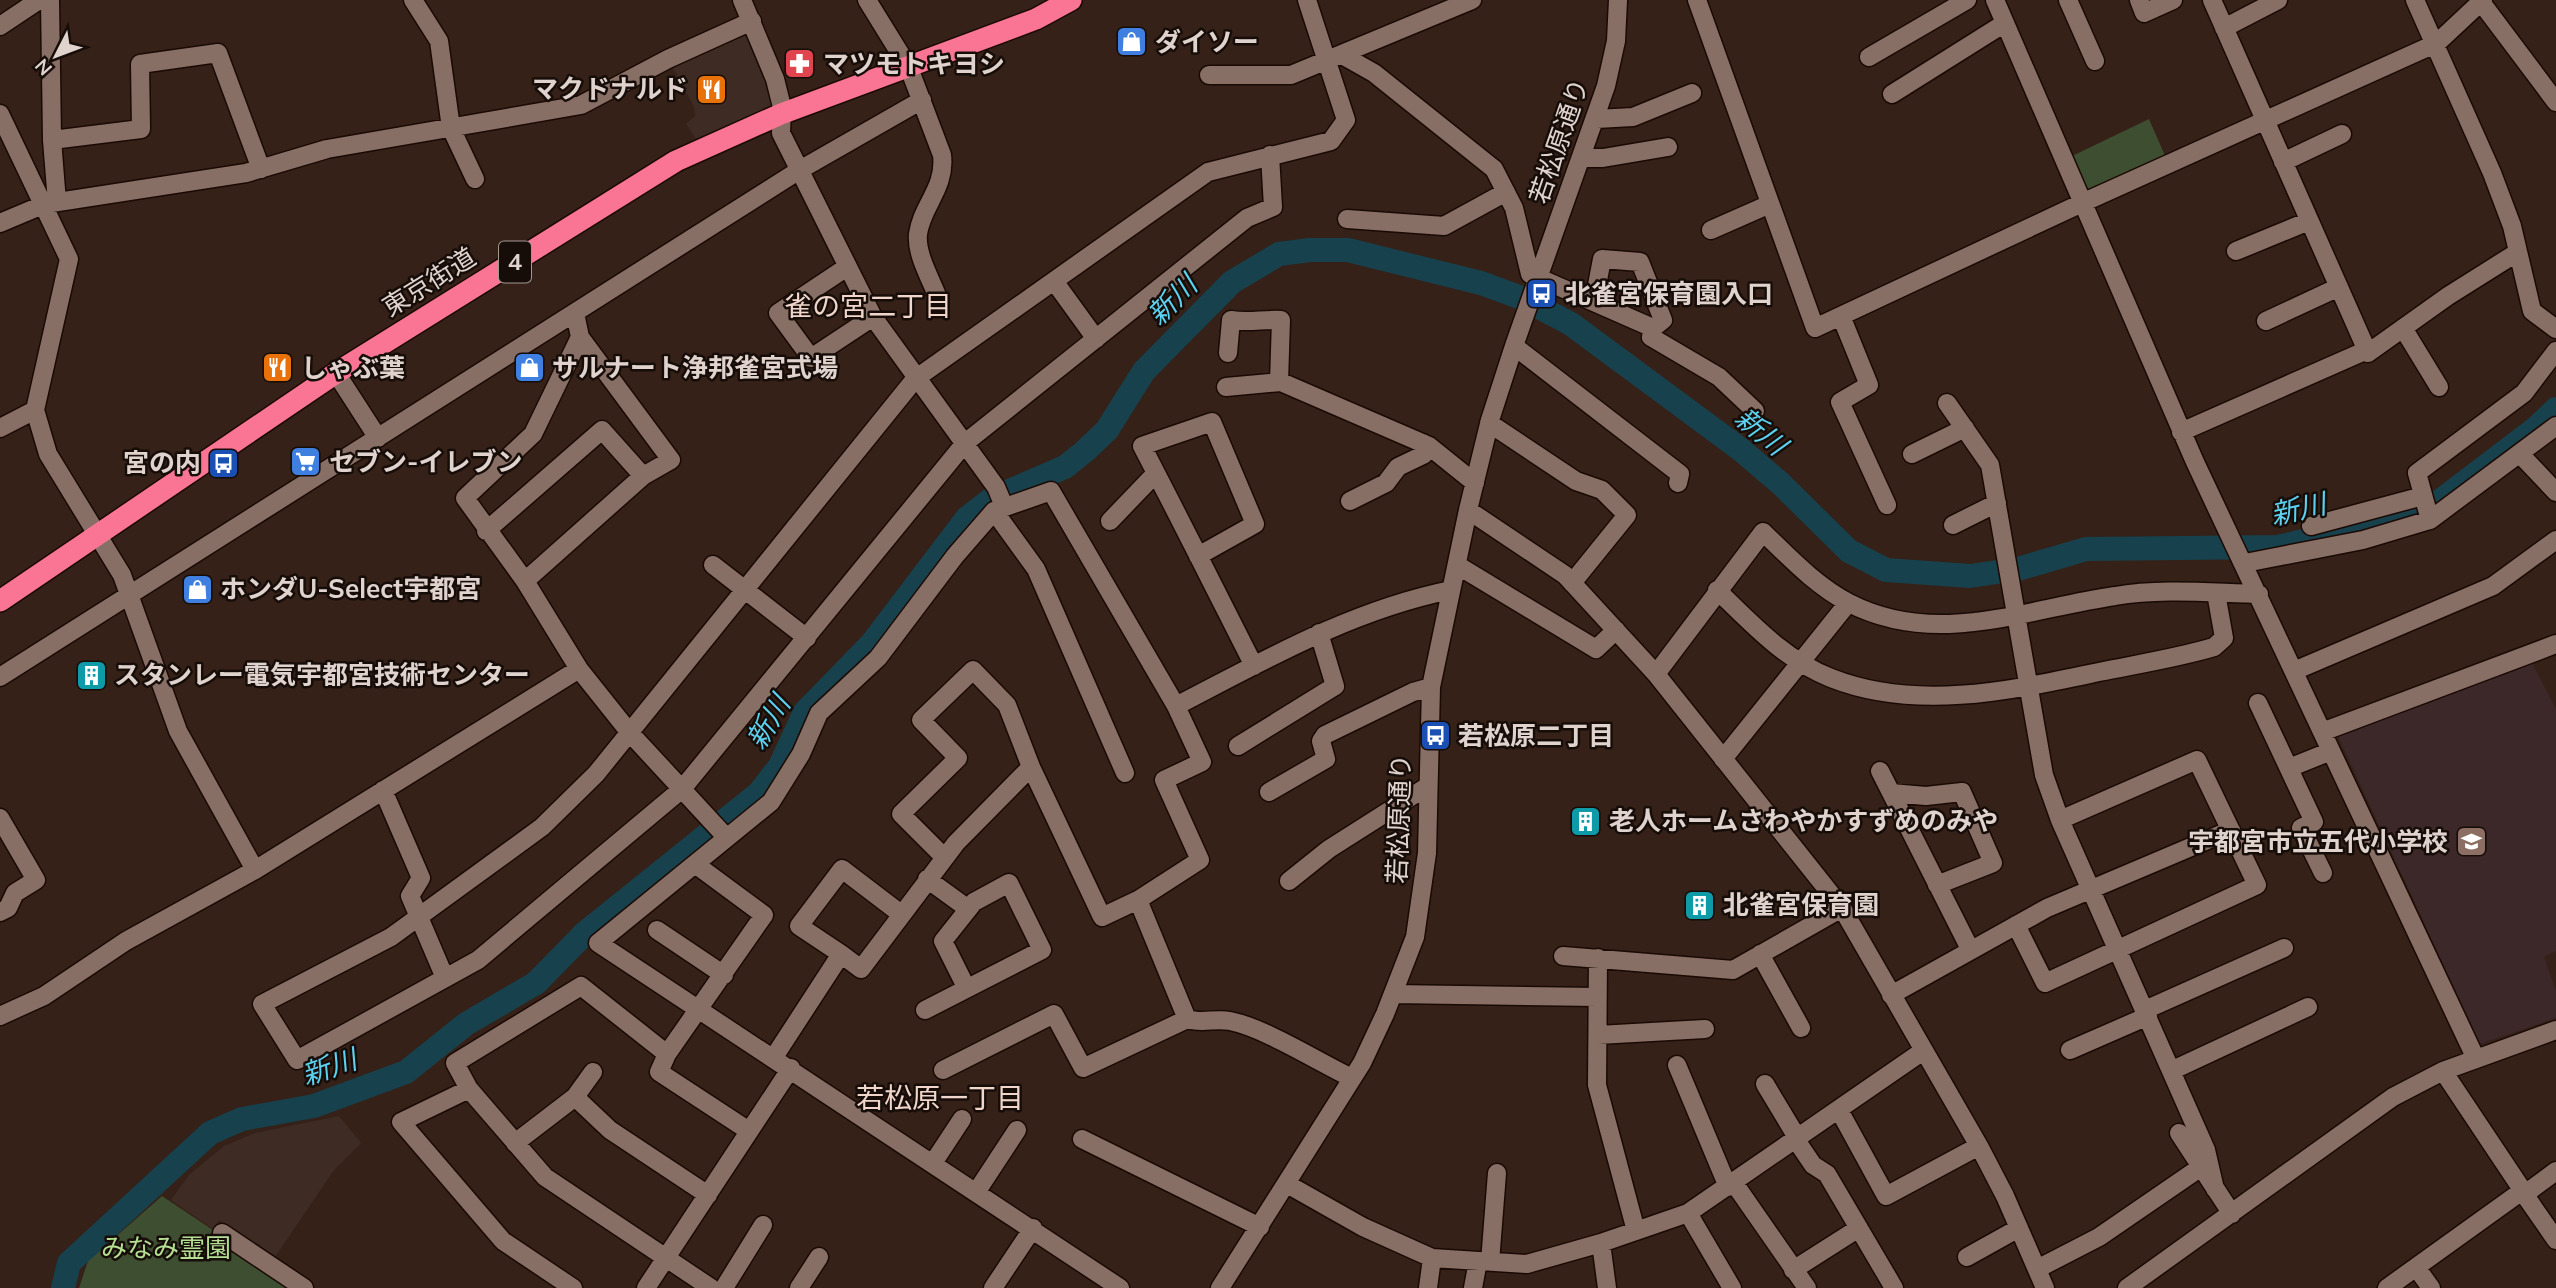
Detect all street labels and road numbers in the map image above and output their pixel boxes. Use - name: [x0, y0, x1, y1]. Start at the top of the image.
- street label: 若松原通り: [1522, 74, 1595, 208]
- street label: 東京街道: [376, 240, 482, 323]
- road number: 4: [499, 242, 531, 282]
- street label: 若松原通り: [1380, 753, 1417, 885]

